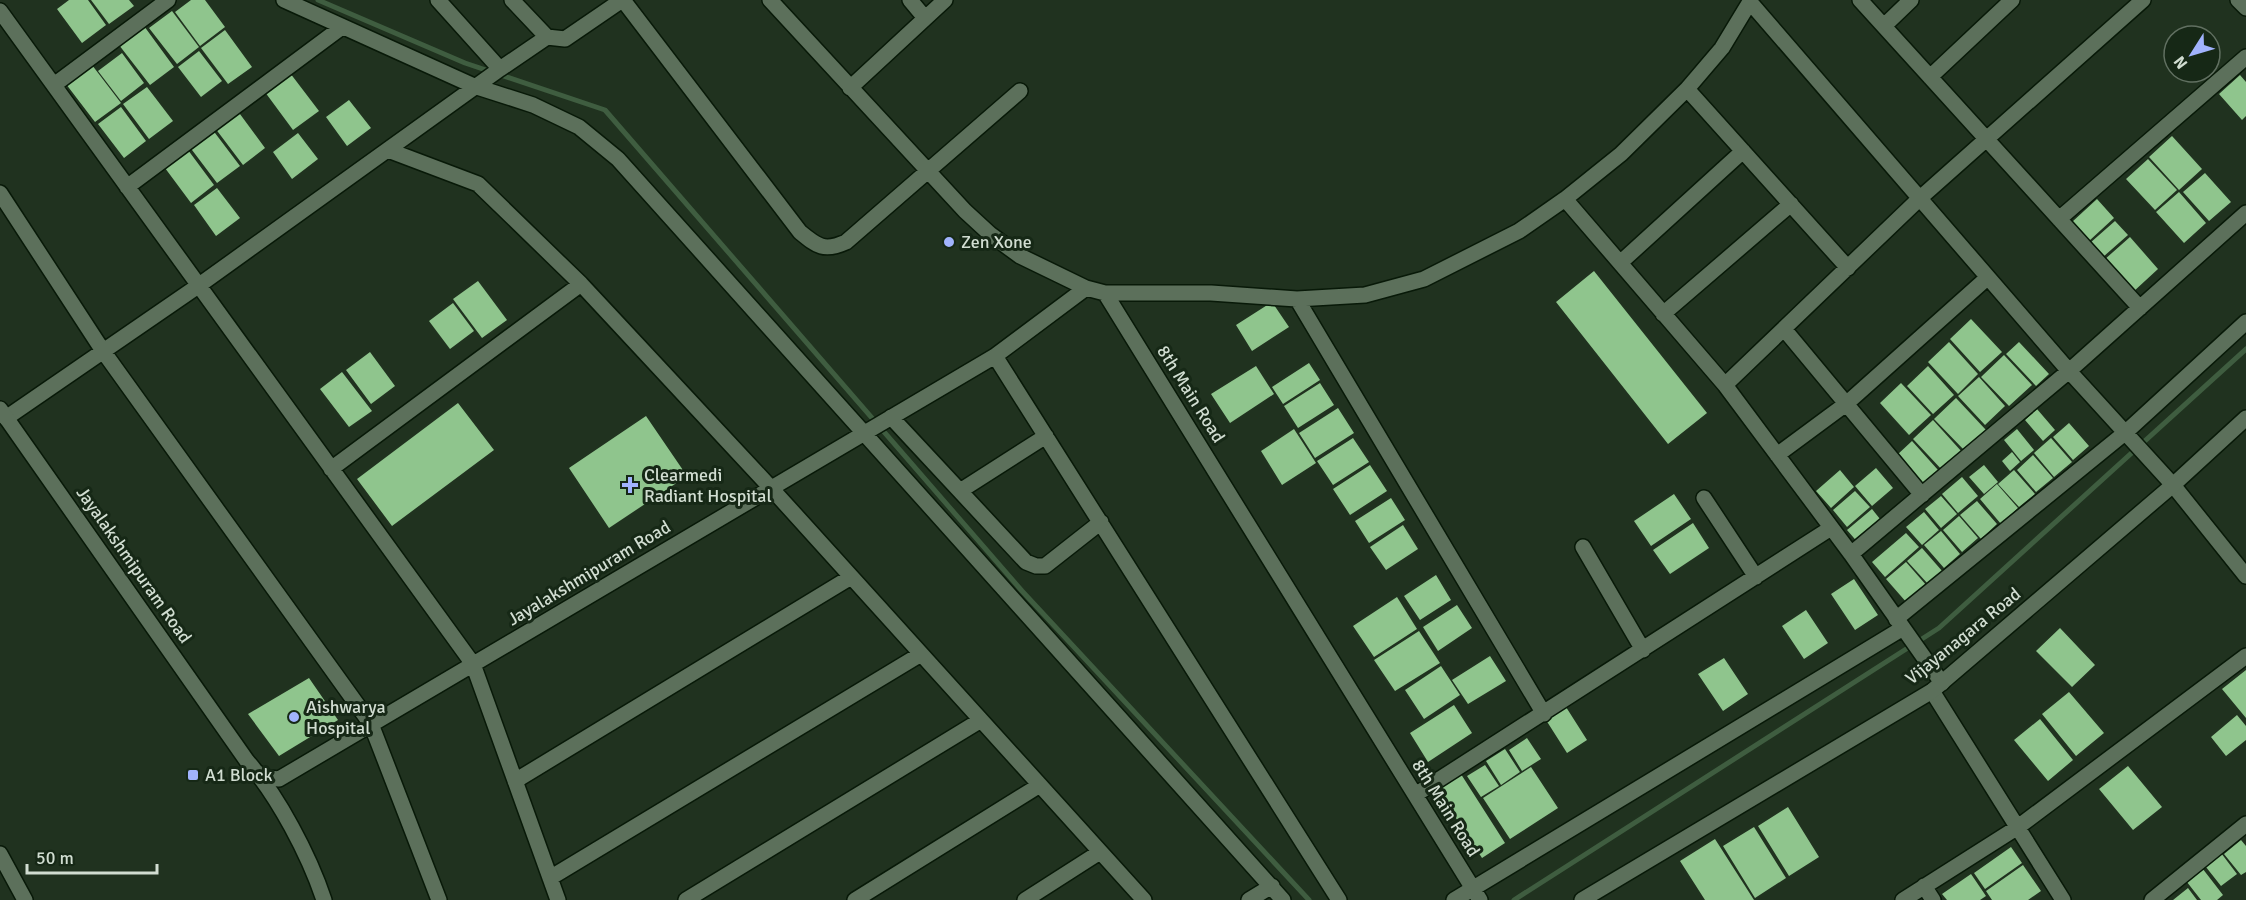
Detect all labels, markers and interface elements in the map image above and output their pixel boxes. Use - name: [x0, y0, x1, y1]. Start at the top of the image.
- north arrow: [2162, 24, 2222, 84]
- text: N: [2169, 52, 2192, 73]
- place label: Zen Xone: [961, 231, 1032, 253]
- marker: Zen Xone: [942, 235, 956, 249]
- street label: 8th Main Road: [1152, 341, 1230, 447]
- place label: Clearmedi Radiant Hospital: [644, 464, 772, 507]
- marker: Clearmedi Radiant Hospital: [621, 476, 639, 494]
- street label: Jayalakshmipuram Road: [72, 482, 196, 648]
- street label: Jayalakshmipuram Road: [504, 516, 674, 630]
- street label: Vijayanagara Road: [1901, 583, 2025, 689]
- place label: Aishwarya Hospital: [306, 696, 386, 739]
- marker: Aishwarya Hospital: [287, 710, 301, 724]
- street label: 8th Main Road: [1407, 755, 1485, 861]
- place label: A1 Block: [205, 764, 273, 786]
- marker: A1 Block: [186, 768, 200, 782]
- scale bar: [27, 837, 158, 875]
- text: 50 m: [36, 847, 74, 869]

